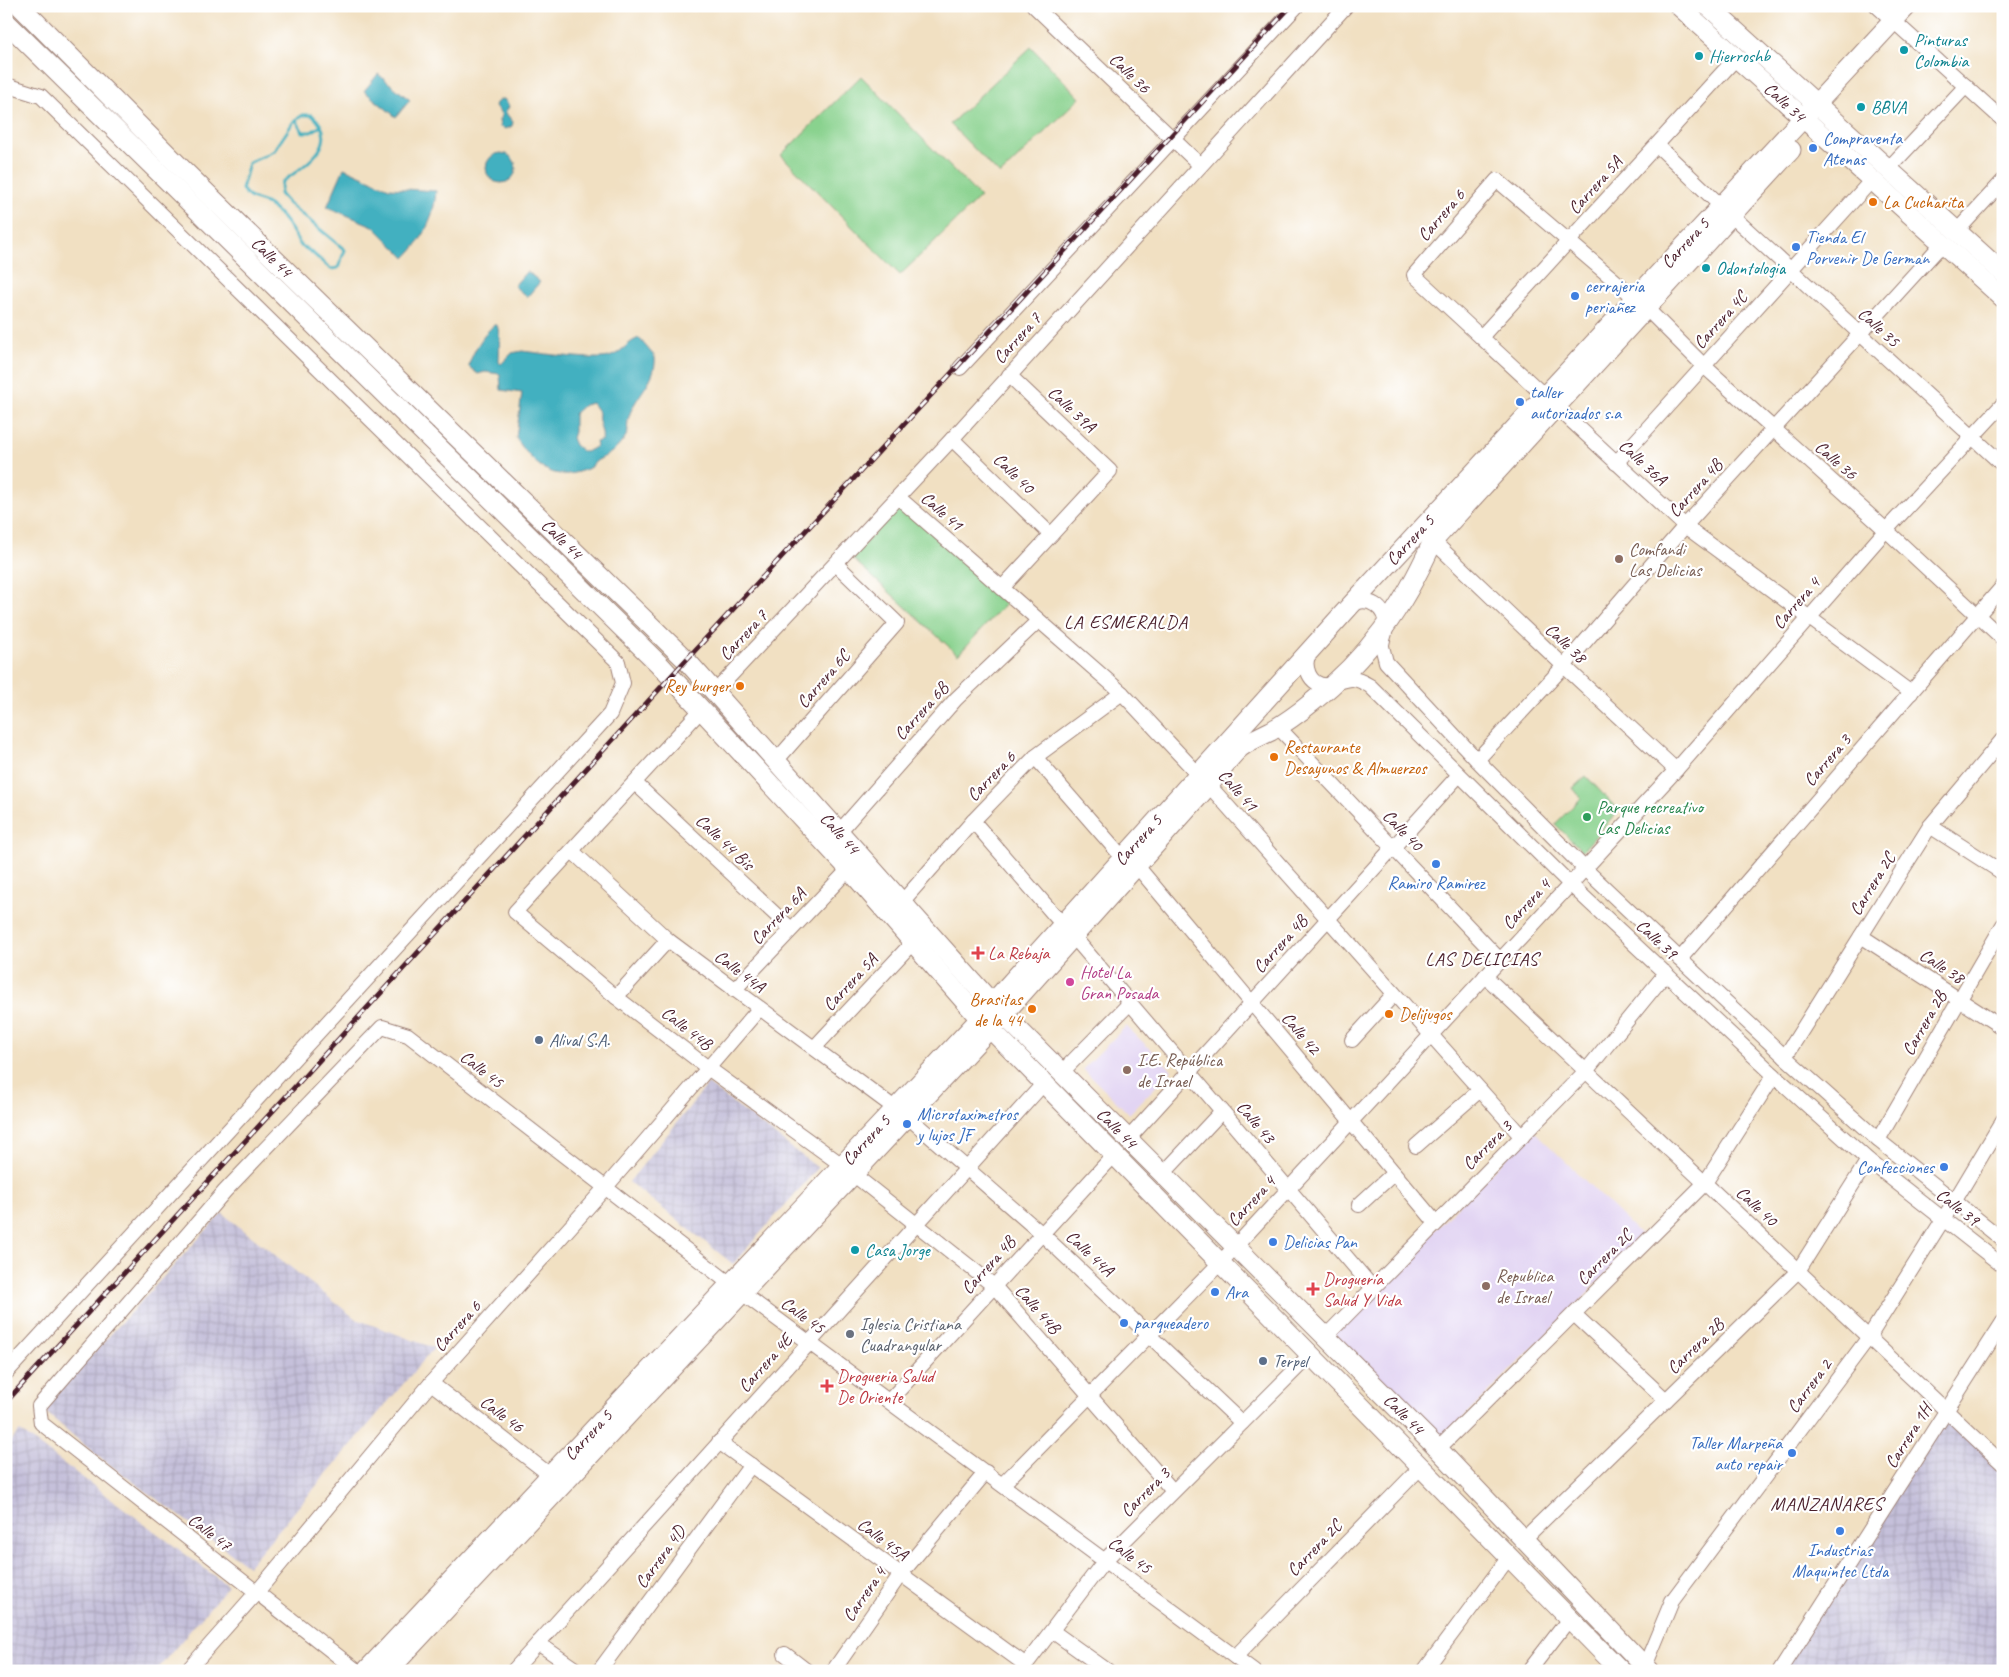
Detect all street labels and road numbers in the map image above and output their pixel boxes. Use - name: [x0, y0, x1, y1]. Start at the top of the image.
- street label: Calle 36: [1105, 48, 1156, 99]
- street label: Calle 34: [1759, 77, 1812, 128]
- street label: Carrera 5A: [1563, 151, 1627, 219]
- street label: Carrera 6: [1413, 184, 1470, 245]
- street label: Carrera 5: [1656, 212, 1715, 273]
- street label: Calle 44: [247, 232, 299, 283]
- street label: Carrera 4C: [1688, 285, 1753, 353]
- street label: Calle 35: [1853, 302, 1905, 352]
- street label: Carrera 7: [988, 307, 1046, 368]
- street label: Calle 39A: [1043, 381, 1101, 437]
- street label: Calle 36A: [1614, 434, 1672, 490]
- street label: Calle 36: [1810, 436, 1862, 485]
- street label: Calle 40: [989, 448, 1041, 499]
- street label: Carrera 4B: [1663, 453, 1728, 522]
- street label: Calle 41: [916, 487, 968, 536]
- street label: Carrera 5: [1381, 509, 1440, 570]
- street label: Calle 44: [537, 514, 589, 565]
- street label: Carrera 4: [1768, 571, 1826, 633]
- street label: Carrera 7: [714, 604, 773, 665]
- street label: Calle 38: [1541, 618, 1593, 669]
- street label: Carrera 6C: [792, 643, 856, 713]
- street label: Carrera 6B: [889, 676, 954, 745]
- street label: Carrera 3: [1799, 728, 1857, 790]
- street label: Carrera 6: [962, 746, 1021, 806]
- street label: Calle 41: [1213, 764, 1263, 816]
- street label: Calle 40: [1378, 805, 1429, 857]
- street label: Calle 44: [815, 807, 866, 860]
- street label: Calle 44 Bis: [691, 809, 760, 876]
- street label: Carrera 5: [1109, 809, 1167, 870]
- street label: Carrera 2C: [1844, 846, 1901, 920]
- street label: Carrera 4: [1497, 873, 1556, 934]
- street label: Carrera 6A: [746, 882, 811, 949]
- street label: Carrera 4B: [1248, 909, 1313, 978]
- street label: Calle 39: [1632, 914, 1684, 965]
- street label: Calle 38: [1916, 943, 1970, 990]
- street label: Calle 44A: [710, 945, 771, 998]
- street label: Carrera 5A: [818, 948, 883, 1015]
- street label: Carrera 2B: [1897, 985, 1952, 1059]
- street label: Calle 44B: [657, 1001, 718, 1056]
- street label: Calle 42: [1277, 1007, 1326, 1060]
- street label: Calle 45: [456, 1045, 509, 1093]
- street label: Calle 43: [1232, 1096, 1281, 1149]
- street label: Calle 44: [1092, 1103, 1143, 1154]
- street label: Carrera 5: [837, 1109, 896, 1170]
- street label: Carrera 3: [1457, 1114, 1518, 1175]
- street label: Carrera 4: [1222, 1170, 1281, 1231]
- street label: Calle 40: [1732, 1181, 1784, 1232]
- street label: Calle 39: [1932, 1183, 1986, 1232]
- street label: Carrera 2C: [1571, 1223, 1638, 1290]
- street label: Calle 44A: [1061, 1225, 1119, 1281]
- street label: Carrera 4B: [956, 1230, 1021, 1299]
- street label: Calle 44B: [1011, 1280, 1066, 1339]
- street label: Calle 45: [777, 1292, 830, 1339]
- street label: Carrera 6: [428, 1295, 486, 1356]
- street label: Carrera 2B: [1662, 1312, 1729, 1379]
- street label: Carrera 4E: [733, 1327, 799, 1397]
- street label: Carrera 2: [1782, 1353, 1837, 1417]
- street label: Calle 44: [1379, 1389, 1430, 1440]
- street label: Calle 46: [476, 1391, 529, 1438]
- street label: Carrera 1H: [1880, 1397, 1938, 1472]
- street label: Carrera 5: [559, 1404, 618, 1465]
- street label: Carrera 3: [1115, 1461, 1176, 1522]
- street label: Calle 47: [184, 1508, 237, 1556]
- street label: Calle 45A: [853, 1513, 914, 1566]
- street label: Carrera 2C: [1282, 1513, 1348, 1581]
- street label: Carrera 4D: [630, 1520, 691, 1593]
- street label: Calle 45: [1104, 1532, 1157, 1579]
- street label: Carrera 4: [837, 1561, 892, 1625]

